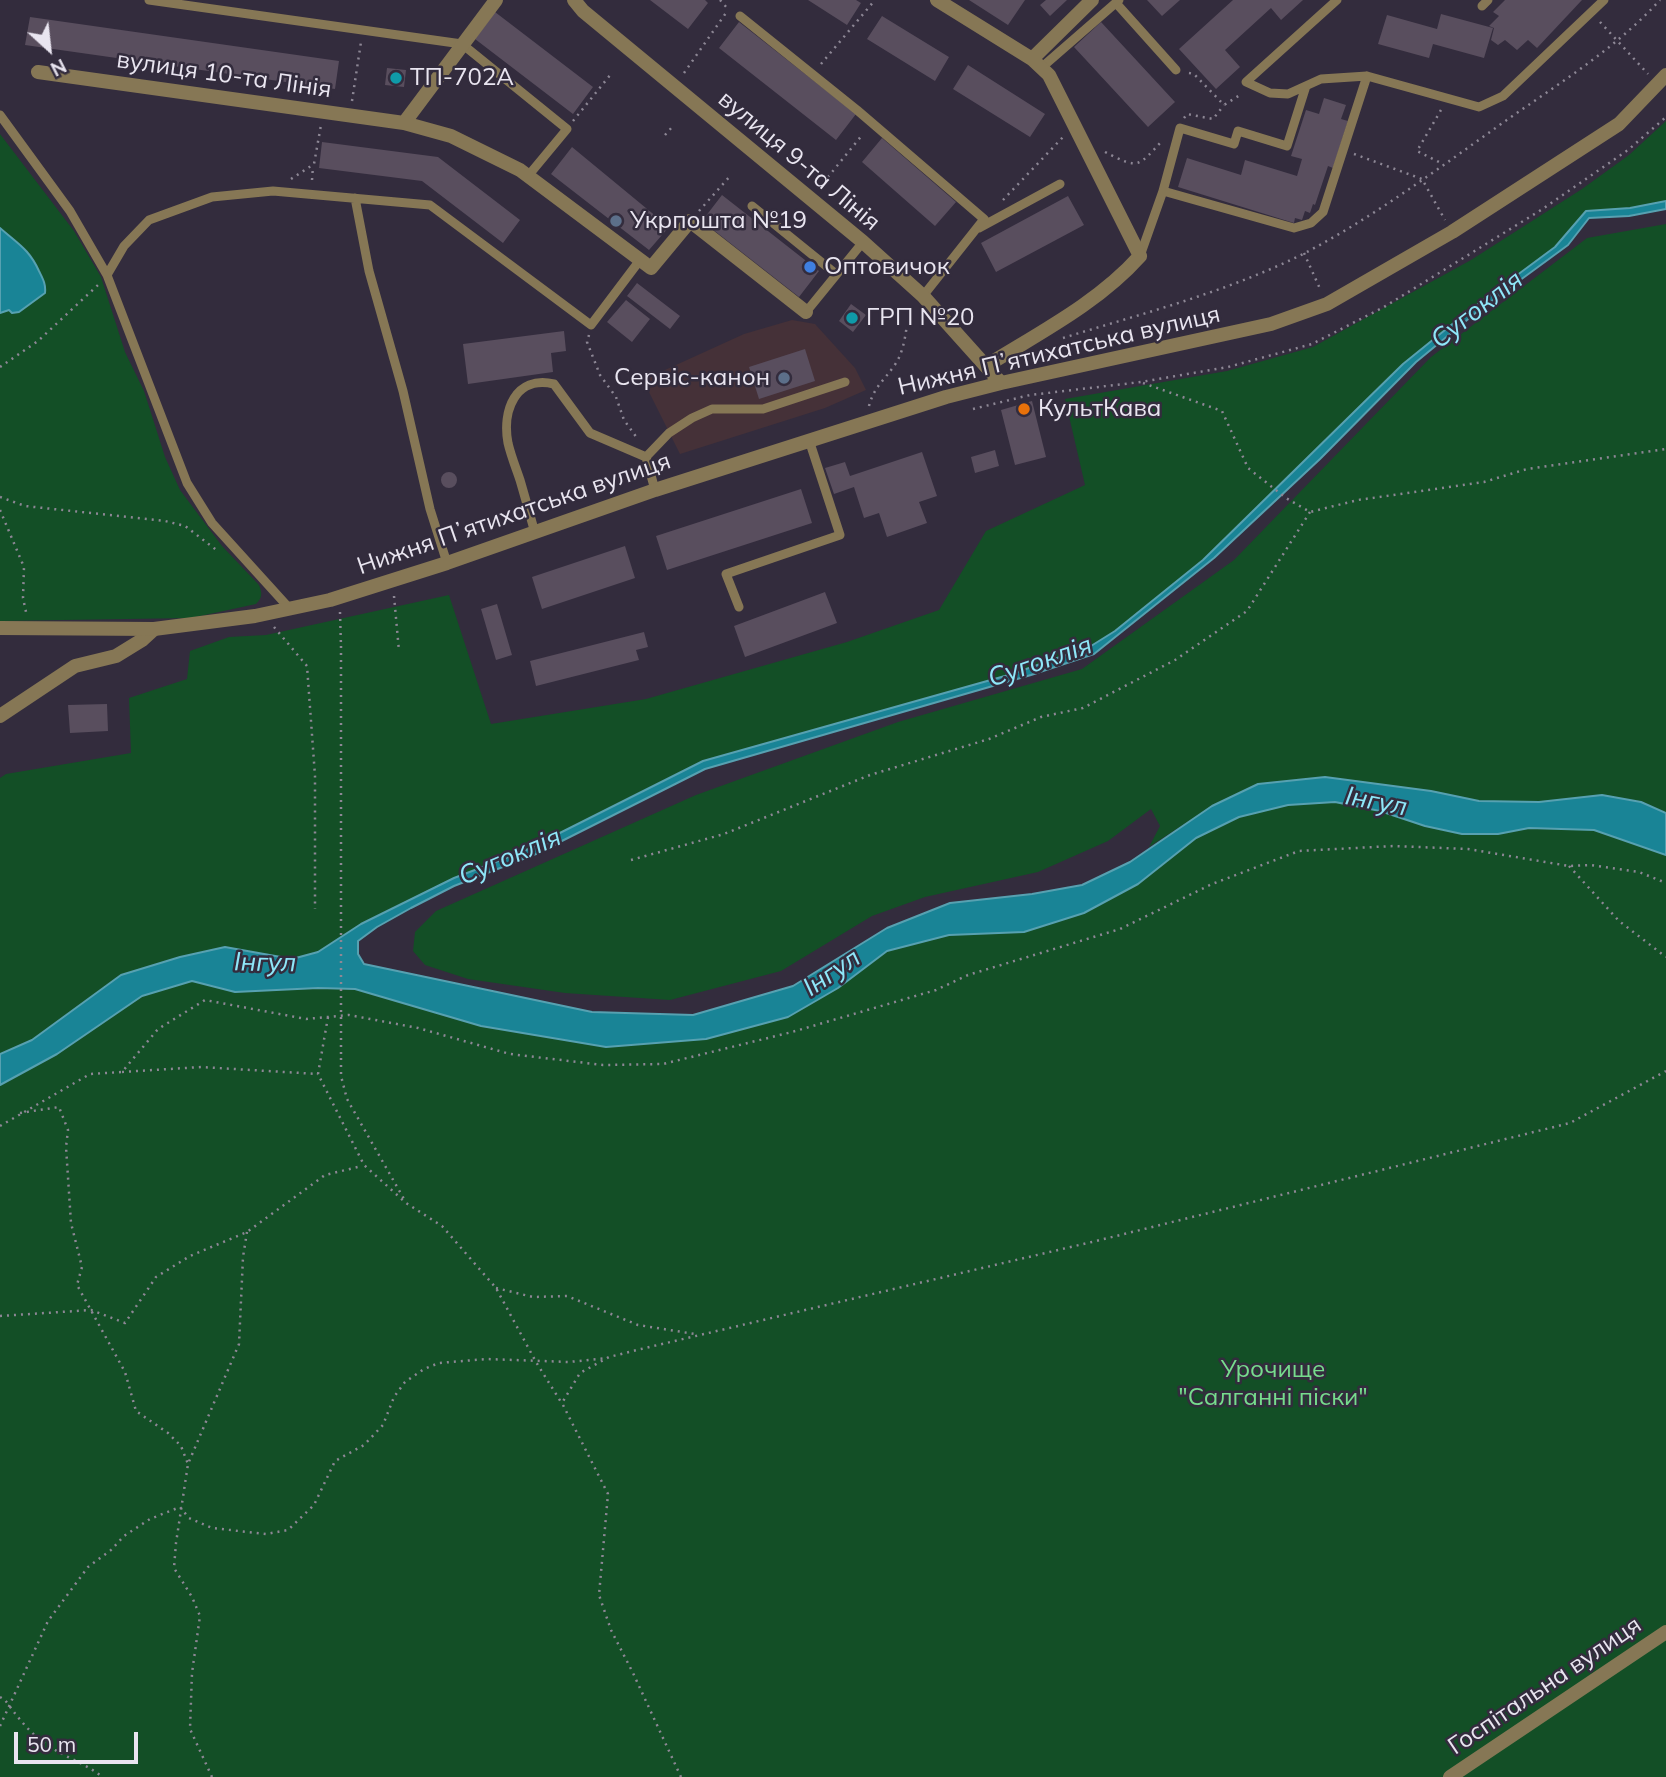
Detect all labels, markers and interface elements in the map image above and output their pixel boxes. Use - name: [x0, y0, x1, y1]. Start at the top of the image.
- north arrow: [14, 14, 84, 84]
- street label: вулиця 10-та Лінія: [115, 46, 333, 104]
- text: N: [47, 54, 70, 82]
- place label: ТП-702А: [410, 64, 514, 92]
- marker: ТП-702А: [388, 70, 404, 86]
- street label: вулиця 9-та Лінія: [712, 85, 886, 237]
- place label: Укрпошта №19: [630, 207, 807, 235]
- marker: Укрпошта №19: [608, 213, 624, 229]
- place label: Оптовичок: [824, 253, 950, 281]
- marker: Оптовичок: [802, 259, 818, 275]
- water label: Сугоклія: [1425, 264, 1529, 356]
- street label: Нижня Пʼятихатська вулиця: [895, 300, 1223, 402]
- place label: ГРП №20: [866, 304, 974, 332]
- marker: ГРП №20: [844, 310, 860, 326]
- place label: Сервіс-канон: [614, 364, 770, 392]
- marker: Сервіс-канон: [776, 370, 792, 386]
- place label: КультКава: [1038, 395, 1161, 423]
- marker: КультКава: [1016, 401, 1032, 417]
- street label: Нижня Пʼятихатська вулиця: [353, 447, 675, 581]
- water label: Сугоклія: [984, 630, 1096, 694]
- water label: Інгул: [1342, 781, 1410, 823]
- water label: Сугоклія: [454, 822, 566, 892]
- water label: Інгул: [797, 943, 867, 1003]
- water label: Інгул: [234, 947, 296, 979]
- park label: Урочище "Салганні піски": [1178, 1356, 1368, 1412]
- street label: Госпітальна вулиця: [1443, 1611, 1647, 1761]
- scale bar: [18, 1718, 142, 1762]
- text: 50 m: [27, 1731, 76, 1757]

